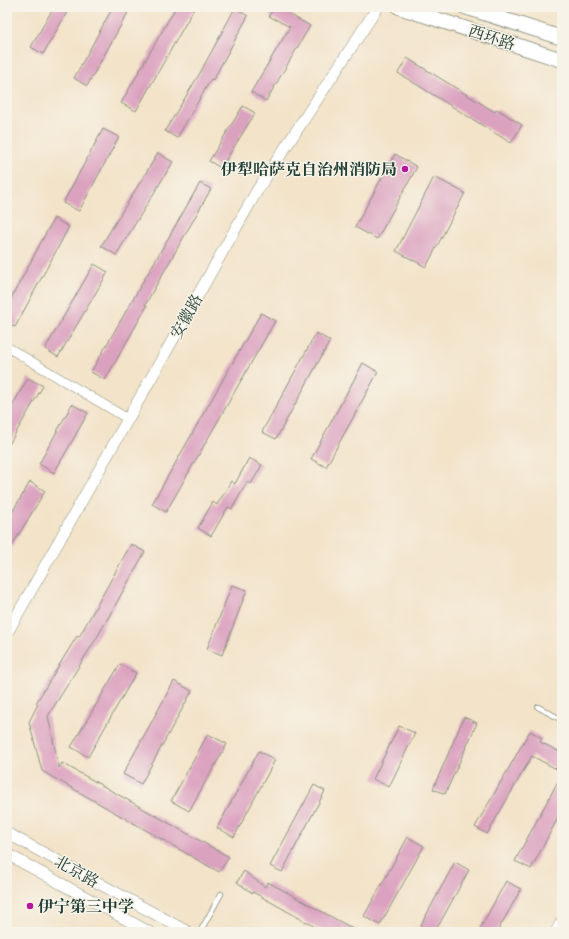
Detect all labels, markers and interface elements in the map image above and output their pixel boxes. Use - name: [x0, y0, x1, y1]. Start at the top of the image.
- street label: 西环路: [466, 21, 518, 54]
- place label: 伊犁哈萨克自治州消防局: [221, 160, 397, 179]
- marker: 伊犁哈萨克自治州消防局: [400, 164, 410, 174]
- street label: 安徽路: [166, 291, 206, 342]
- street label: 北京路: [51, 851, 102, 891]
- place label: 伊宁第三中学: [38, 897, 134, 916]
- marker: 伊宁第三中学: [25, 901, 35, 911]

